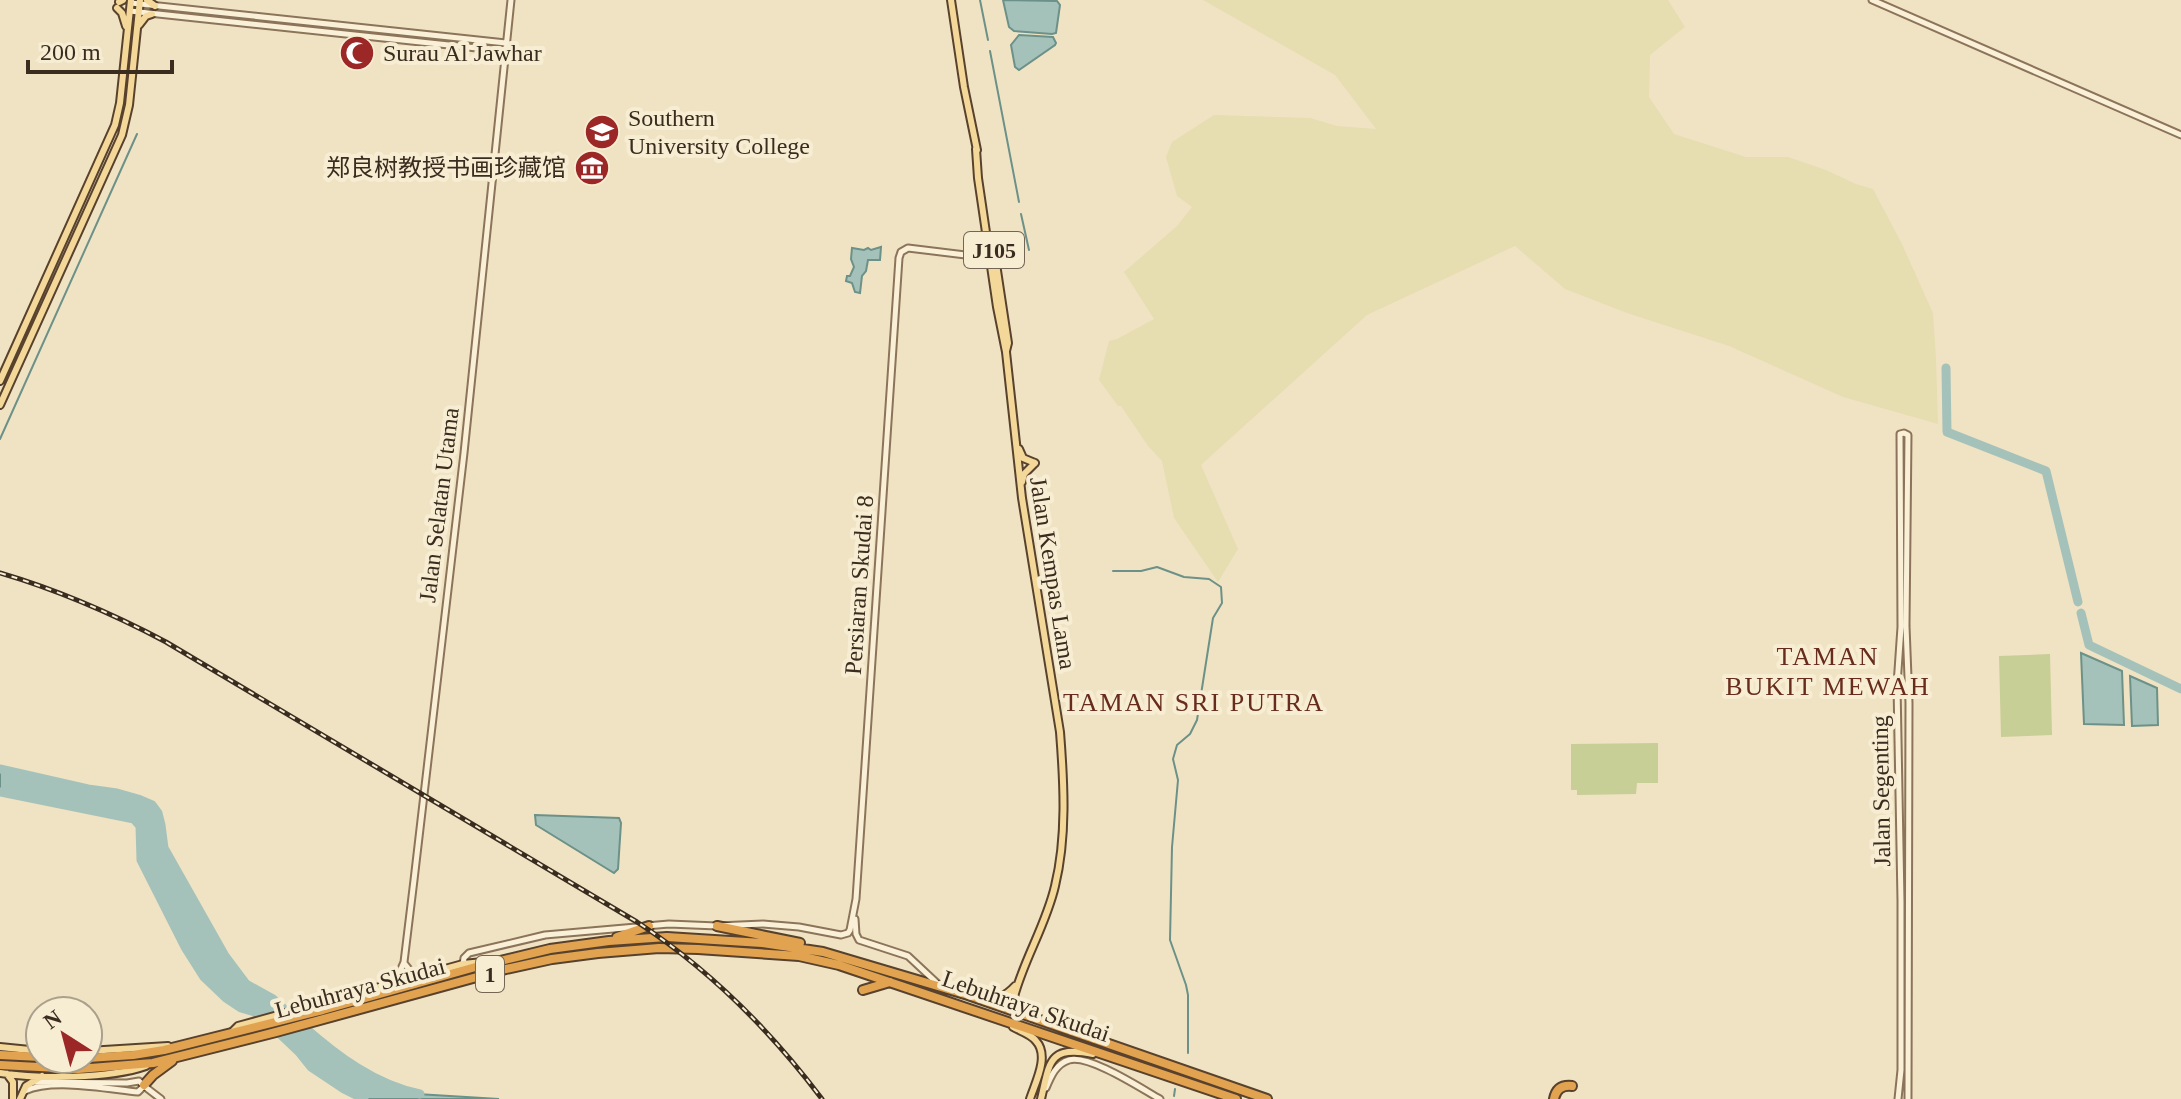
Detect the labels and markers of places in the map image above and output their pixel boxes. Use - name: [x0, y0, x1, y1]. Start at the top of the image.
- mosque icon: Surau Al Jawhar: [338, 34, 376, 72]
- place label: Surau Al Jawhar: [383, 40, 542, 66]
- place label: Southern University College: [628, 105, 810, 159]
- school or university icon: Southern University College: [583, 113, 621, 151]
- museum icon: 郑良树教授书画珍藏馆: [573, 149, 611, 187]
- place label: 郑良树教授书画珍藏馆: [326, 155, 566, 181]

